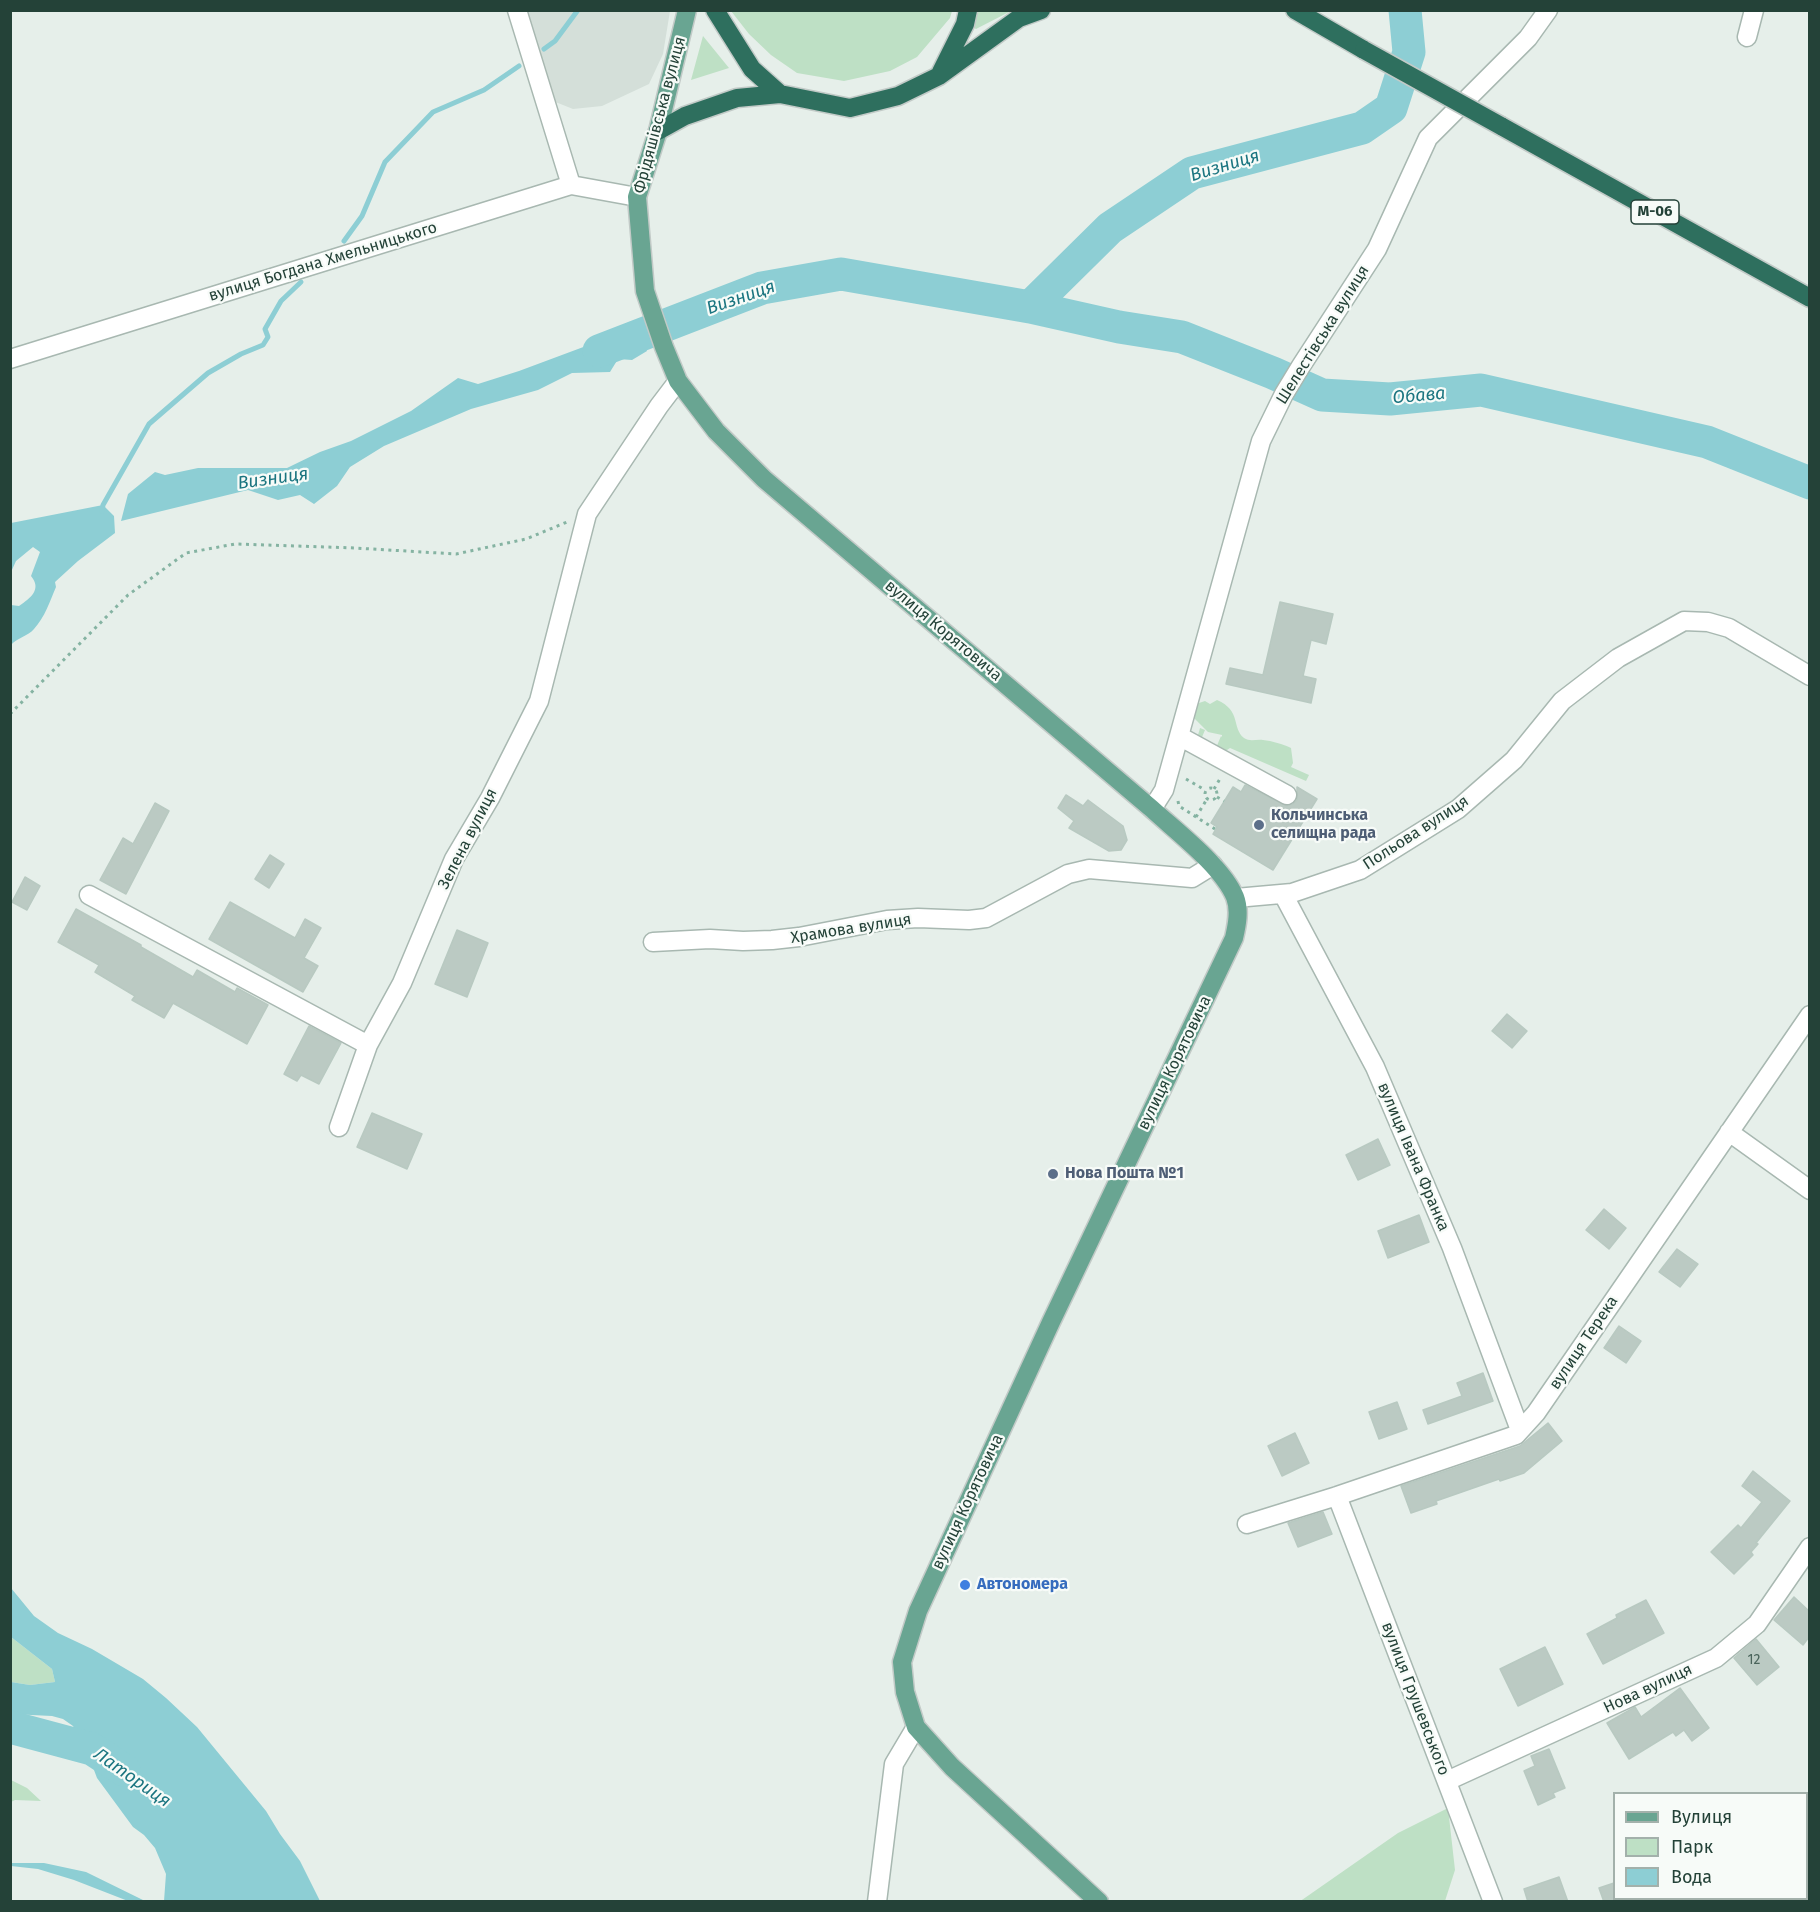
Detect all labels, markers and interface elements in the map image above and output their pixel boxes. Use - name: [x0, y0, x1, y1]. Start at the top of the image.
- street label: Фрідяшівська вулиця: [630, 35, 690, 195]
- water label: Визниця: [1188, 145, 1262, 187]
- road number: М-06: [1631, 200, 1679, 224]
- street label: вулиця Богдана Хмельницького: [206, 218, 440, 306]
- street label: Шелестівська вулиця: [1272, 262, 1374, 408]
- water label: Визниця: [704, 276, 778, 320]
- water label: Обава: [1392, 383, 1446, 409]
- water label: Визниця: [236, 463, 310, 495]
- street label: вулиця Корятовича: [881, 576, 1005, 686]
- street label: Зелена вулиця: [434, 785, 502, 893]
- street label: Польова вулиця: [1360, 792, 1472, 874]
- place label: Кольчинська селищна рада: [1271, 806, 1376, 844]
- marker: Кольчинська селищна рада: [1252, 818, 1266, 832]
- street label: Храмова вулиця: [789, 910, 913, 948]
- street label: вулиця Корятовича: [1134, 993, 1216, 1133]
- street label: вулиця Івана Франка: [1373, 1080, 1453, 1234]
- place label: Нова Пошта №1: [1065, 1164, 1184, 1184]
- marker: Нова Пошта №1: [1046, 1167, 1060, 1181]
- street label: вулиця Терека: [1546, 1293, 1622, 1393]
- street label: вулиця Корятовича: [928, 1431, 1008, 1573]
- place label: Автономера: [977, 1575, 1068, 1595]
- marker: Автономера: [958, 1578, 972, 1592]
- street label: вулиця Грушевського: [1377, 1620, 1453, 1778]
- house number: 12: [1748, 1652, 1760, 1668]
- street label: Нова вулиця: [1601, 1660, 1695, 1718]
- water label: Латориця: [89, 1744, 175, 1812]
- legend: [1613, 1792, 1808, 1900]
- text: Вулиця: [1671, 1806, 1732, 1828]
- text: Парк: [1671, 1836, 1713, 1858]
- text: Вода: [1671, 1866, 1712, 1888]

